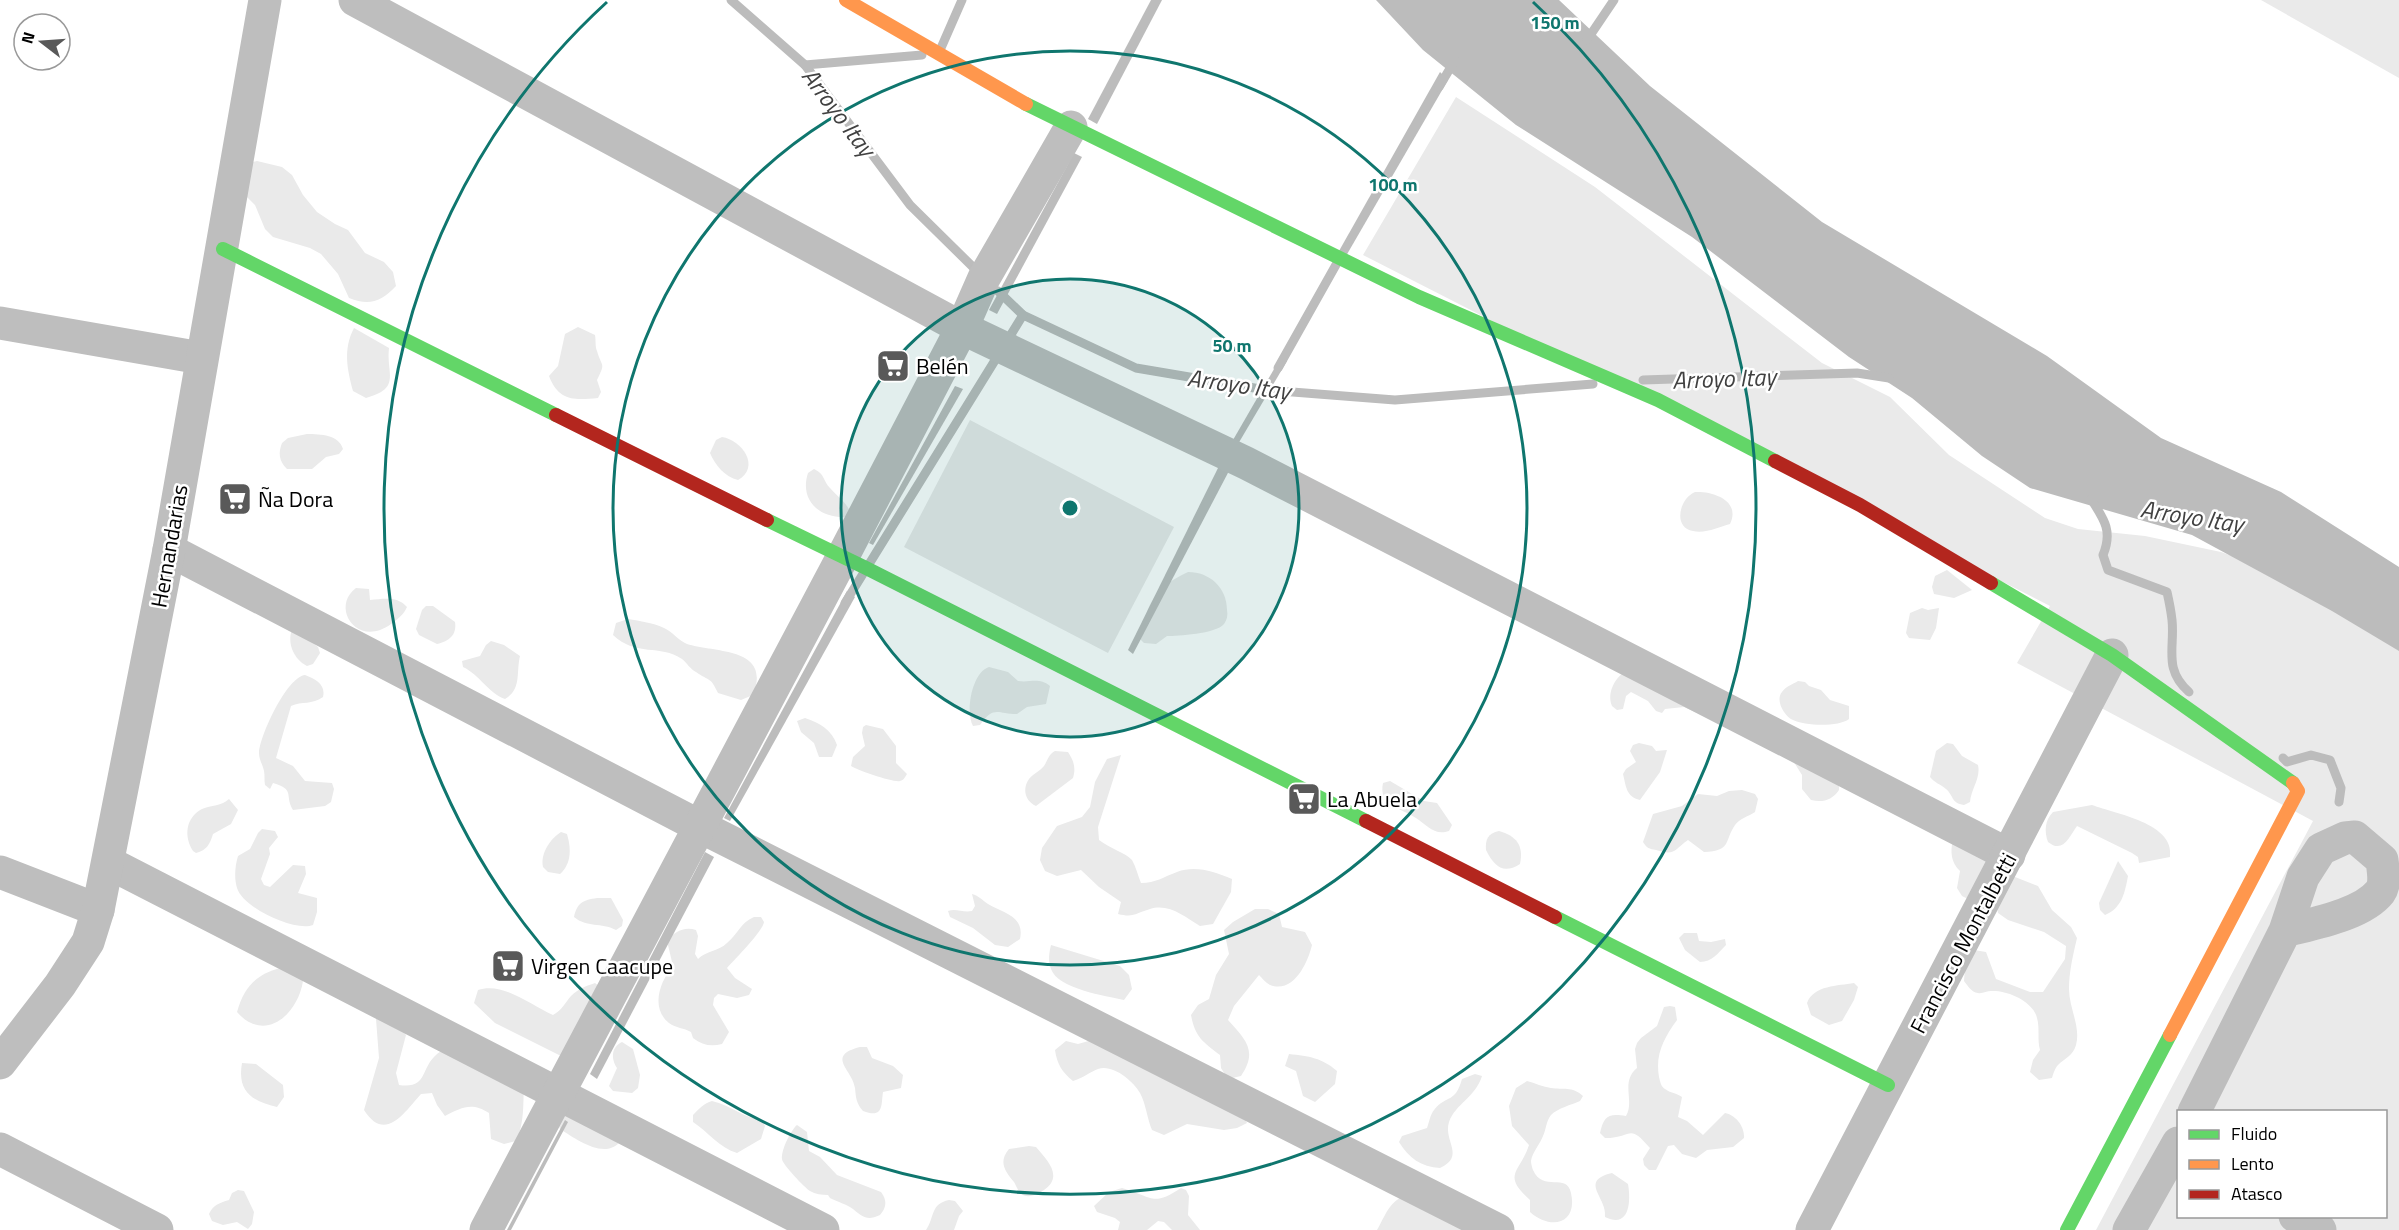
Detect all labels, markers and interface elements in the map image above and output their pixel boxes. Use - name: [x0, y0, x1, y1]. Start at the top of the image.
- text: 150 m: [1530, 9, 1580, 36]
- north arrow: [12, 12, 72, 72]
- text: N: [15, 29, 41, 46]
- water label: Arroyo Itay: [793, 60, 886, 167]
- text: 100 m: [1368, 171, 1418, 198]
- text: 50 m: [1212, 332, 1252, 359]
- supermarket icon: Belén: [875, 348, 911, 384]
- place label: Belén: [916, 349, 969, 383]
- water label: Arroyo Itay: [1672, 358, 1779, 398]
- water label: Arroyo Itay: [1185, 359, 1296, 409]
- supermarket icon: Ña Dora: [217, 481, 253, 517]
- street label: Hernandarias: [141, 482, 197, 610]
- place label: Ña Dora: [258, 482, 333, 516]
- water label: Arroyo Itay: [2138, 490, 2249, 542]
- centre of rings: [1060, 498, 1080, 518]
- supermarket icon: La Abuela: [1286, 781, 1322, 817]
- place label: La Abuela: [1327, 782, 1417, 816]
- street label: Francisco Montalbetti: [1901, 846, 2025, 1040]
- supermarket icon: Virgen Caacupe: [490, 948, 526, 984]
- place label: Virgen Caacupe: [531, 949, 673, 983]
- legend: [2177, 1110, 2387, 1218]
- text: Fluido: [2231, 1120, 2277, 1147]
- text: Lento: [2231, 1150, 2274, 1177]
- text: Atasco: [2231, 1180, 2282, 1207]

